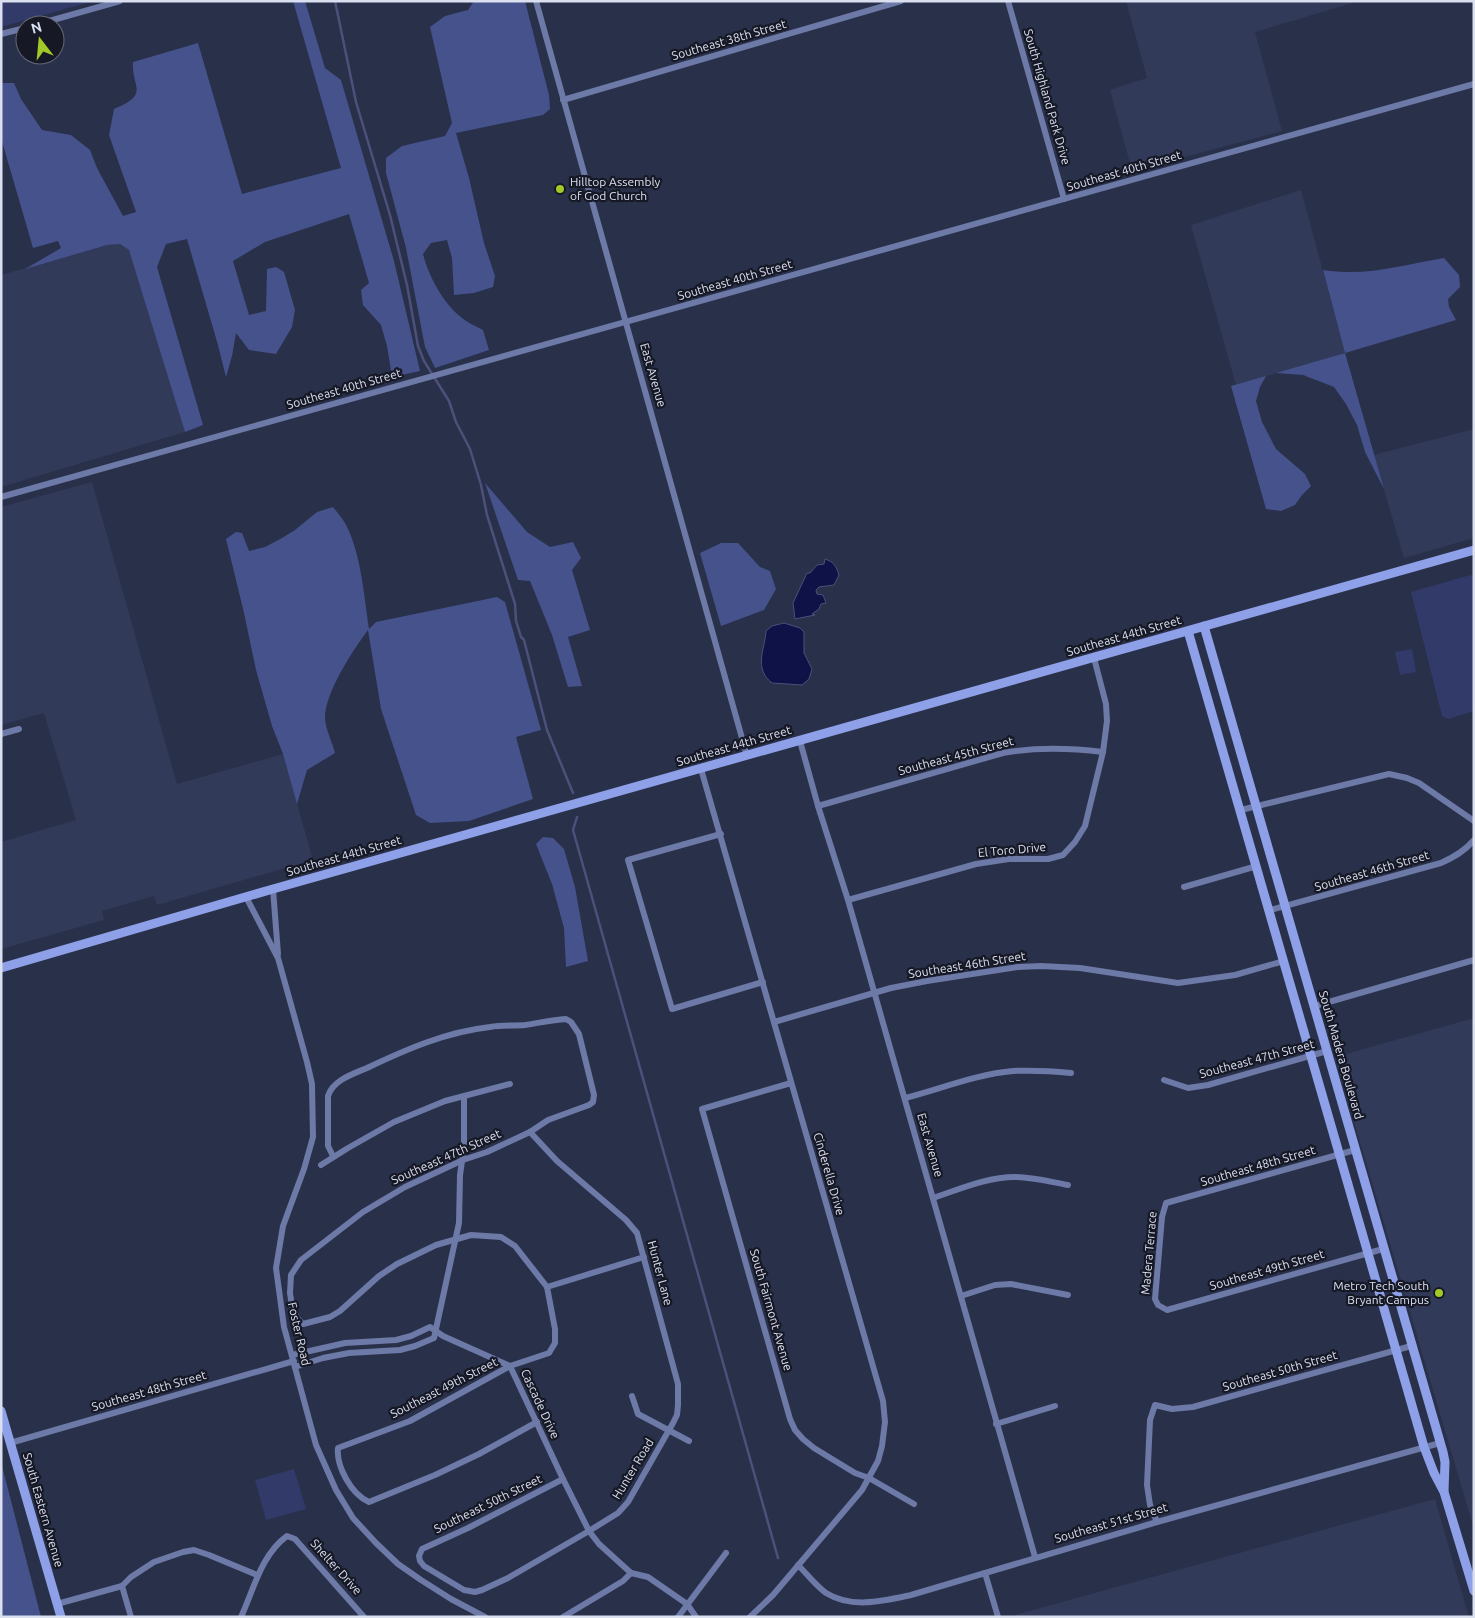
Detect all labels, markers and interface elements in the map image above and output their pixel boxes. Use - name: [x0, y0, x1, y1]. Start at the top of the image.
- north arrow: [15, 15, 65, 65]
- street label: Southeast 38th Street: [670, 17, 788, 62]
- text: N: [29, 18, 44, 37]
- street label: South Highland Park Drive: [1022, 28, 1073, 166]
- street label: Southeast 40th Street: [1065, 148, 1183, 193]
- place label: Hilltop Assembly of God Church: [570, 175, 661, 202]
- marker: Hilltop Assembly of God Church: [554, 183, 566, 195]
- street label: Southeast 40th Street: [676, 257, 794, 302]
- street label: East Avenue: [638, 341, 669, 408]
- street label: Southeast 40th Street: [285, 366, 403, 411]
- street label: Southeast 44th Street: [1065, 613, 1183, 658]
- street label: Southeast 44th Street: [675, 723, 793, 768]
- street label: Southeast 45th Street: [897, 734, 1015, 777]
- street label: Southeast 44th Street: [285, 833, 403, 878]
- street label: El Toro Drive: [977, 840, 1047, 859]
- street label: Southeast 46th Street: [1313, 848, 1431, 893]
- street label: Southeast 46th Street: [907, 949, 1027, 980]
- street label: South Madera Boulevard: [1317, 989, 1366, 1121]
- street label: Southeast 47th Street: [1198, 1037, 1316, 1080]
- street label: East Avenue: [915, 1111, 946, 1178]
- street label: Southeast 47th Street: [389, 1126, 503, 1187]
- street label: Cinderella Drive: [811, 1131, 848, 1217]
- street label: Southeast 48th Street: [1199, 1143, 1317, 1188]
- street label: Madera Terrace: [1138, 1211, 1159, 1295]
- street label: Hunter Lane: [646, 1239, 675, 1307]
- street label: South Fairmont Avenue: [748, 1247, 795, 1372]
- street label: Southeast 49th Street: [1208, 1247, 1326, 1292]
- place label: Metro Tech South Bryant Campus: [1333, 1279, 1429, 1306]
- marker: Metro Tech South Bryant Campus: [1433, 1287, 1445, 1299]
- street label: Foster Road: [286, 1301, 313, 1367]
- street label: Southeast 50th Street: [1221, 1348, 1339, 1393]
- street label: Southeast 49th Street: [388, 1355, 500, 1420]
- street label: Cascade Drive: [519, 1367, 562, 1441]
- street label: Southeast 48th Street: [90, 1368, 208, 1413]
- street label: Hunter Road: [609, 1436, 656, 1501]
- street label: South Eastern Avenue: [21, 1451, 66, 1569]
- street label: Southeast 50th Street: [432, 1472, 544, 1535]
- street label: Southeast 51st Street: [1053, 1500, 1169, 1545]
- street label: Shelter Drive: [308, 1536, 365, 1597]

